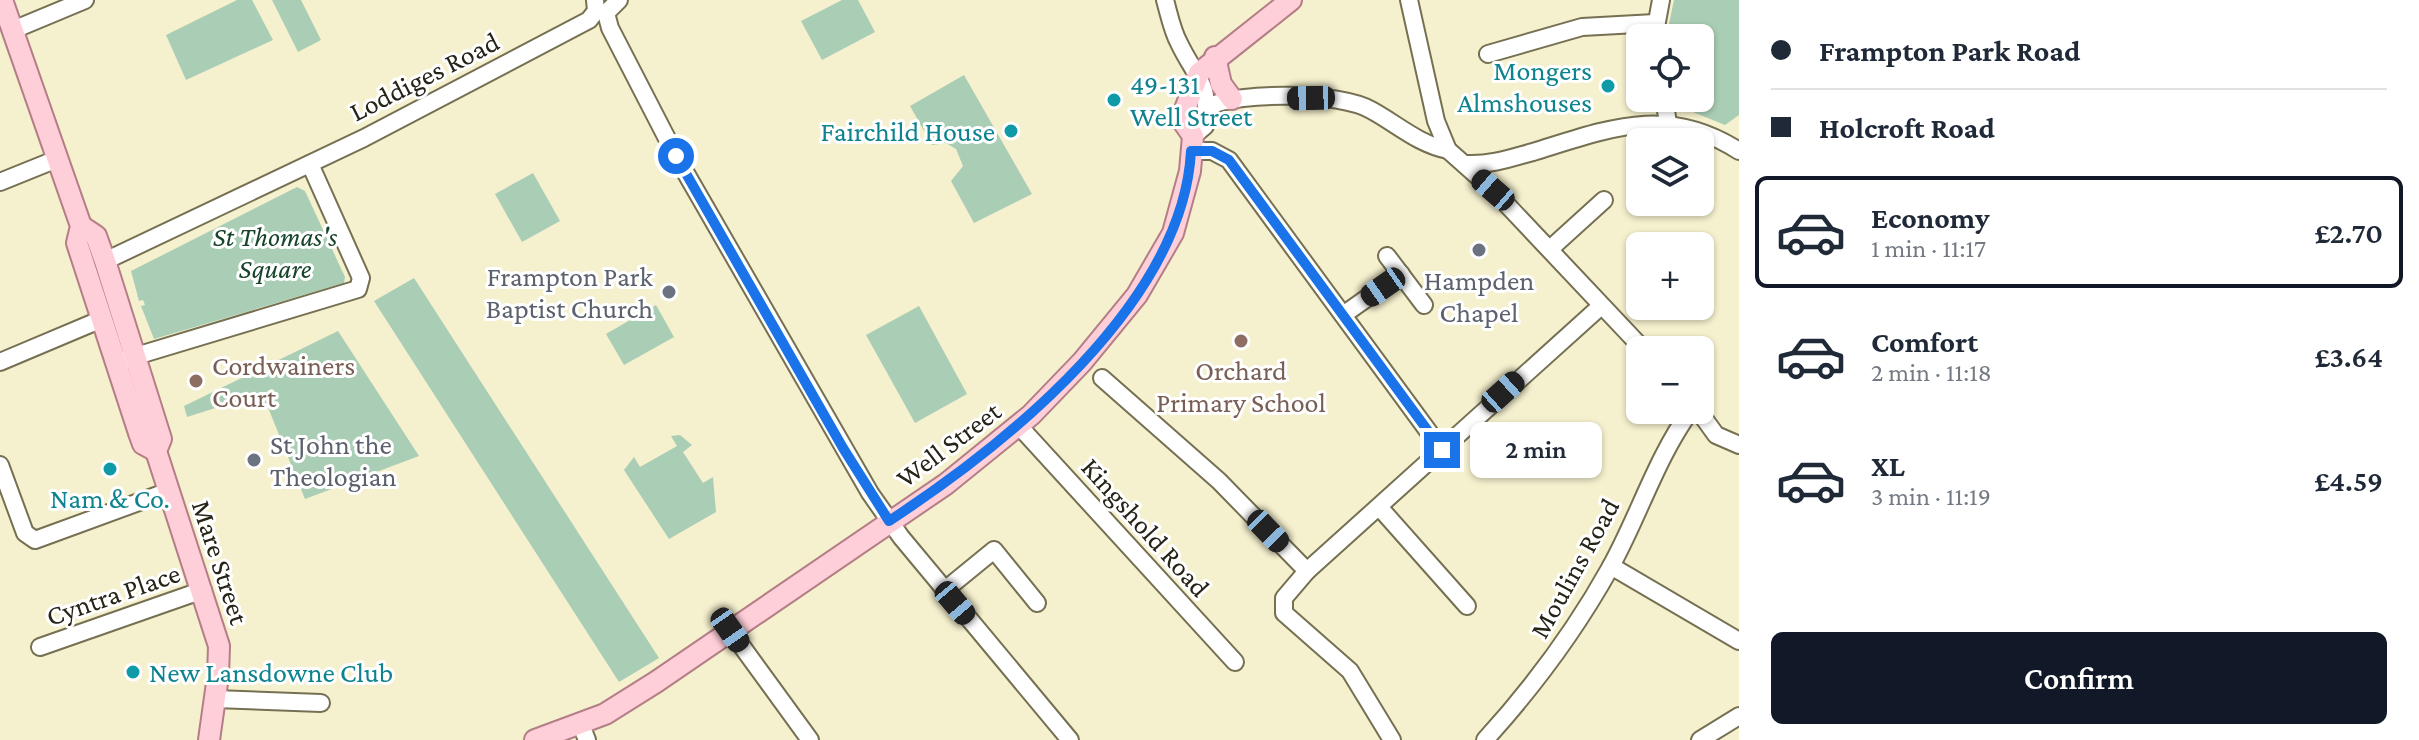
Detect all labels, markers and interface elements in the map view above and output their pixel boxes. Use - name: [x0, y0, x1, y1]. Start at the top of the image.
- map controls: [1626, 24, 1714, 424]
- button: locate: [1626, 24, 1714, 112]
- street label: Loddiges Road: [344, 25, 504, 127]
- text: Frampton Park Road: [1819, 34, 2080, 67]
- place label: Mongers Almshouses: [1457, 55, 1592, 118]
- place label: 49-131 Well Street: [1130, 69, 1253, 132]
- marker: Mongers Almshouses: [1599, 77, 1617, 95]
- car: [1287, 86, 1335, 110]
- marker: 49-131 Well Street: [1105, 91, 1123, 109]
- text: Holcroft Road: [1819, 111, 1995, 144]
- place label: Fairchild House: [821, 116, 995, 147]
- marker: Fairchild House: [1002, 122, 1020, 140]
- button: layers: [1626, 128, 1714, 216]
- route start: [658, 138, 694, 174]
- car: [1467, 165, 1519, 215]
- icon: car: [1775, 196, 1847, 268]
- text: Economy: [1871, 201, 1990, 234]
- text: £2.70: [2315, 216, 2383, 249]
- park label: St Thomas's Square: [213, 221, 338, 284]
- button: +: [1626, 232, 1714, 320]
- text: 1 min · 11:17: [1871, 234, 1986, 263]
- marker: Hampden Chapel: [1470, 241, 1488, 259]
- place label: Frampton Park Baptist Church: [486, 261, 654, 324]
- car: [1356, 263, 1410, 311]
- place label: Hampden Chapel: [1424, 265, 1534, 328]
- marker: Frampton Park Baptist Church: [660, 283, 678, 301]
- icon: car: [1775, 320, 1847, 392]
- text: Comfort: [1871, 325, 1978, 358]
- marker: Orchard Primary School: [1232, 332, 1250, 350]
- button: −: [1626, 336, 1714, 424]
- text: £3.64: [2315, 340, 2383, 373]
- place label: Cordwainers Court: [212, 350, 355, 413]
- place label: Orchard Primary School: [1156, 355, 1326, 418]
- text: 2 min · 11:18: [1871, 358, 1992, 387]
- car: [1477, 367, 1529, 417]
- marker: Cordwainers Court: [187, 372, 205, 390]
- street label: Well Street: [890, 395, 1007, 494]
- callout: 2 min: [1470, 422, 1602, 478]
- place label: St John the Theologian: [270, 429, 397, 492]
- route end: [1424, 432, 1460, 468]
- text: 2 min: [1505, 435, 1567, 464]
- icon: car: [1775, 444, 1847, 516]
- text: XL: [1871, 449, 1905, 482]
- marker: St John the Theologian: [245, 451, 263, 469]
- street label: Kingshold Road: [1075, 452, 1216, 603]
- marker: Nam & Co.: [101, 460, 119, 478]
- text: £4.59: [2314, 464, 2383, 497]
- text: 3 min · 11:19: [1871, 482, 1991, 511]
- place label: Nam & Co.: [50, 483, 170, 514]
- street label: Moulins Road: [1523, 493, 1626, 643]
- street label: Mare Street: [186, 496, 255, 629]
- car: [1243, 505, 1293, 557]
- street label: Cyntra Place: [42, 557, 184, 632]
- car: [930, 577, 980, 629]
- car: [706, 603, 754, 657]
- button: Confirm: [1771, 632, 2387, 724]
- place label: New Lansdowne Club: [149, 657, 393, 688]
- marker: New Lansdowne Club: [124, 663, 142, 681]

